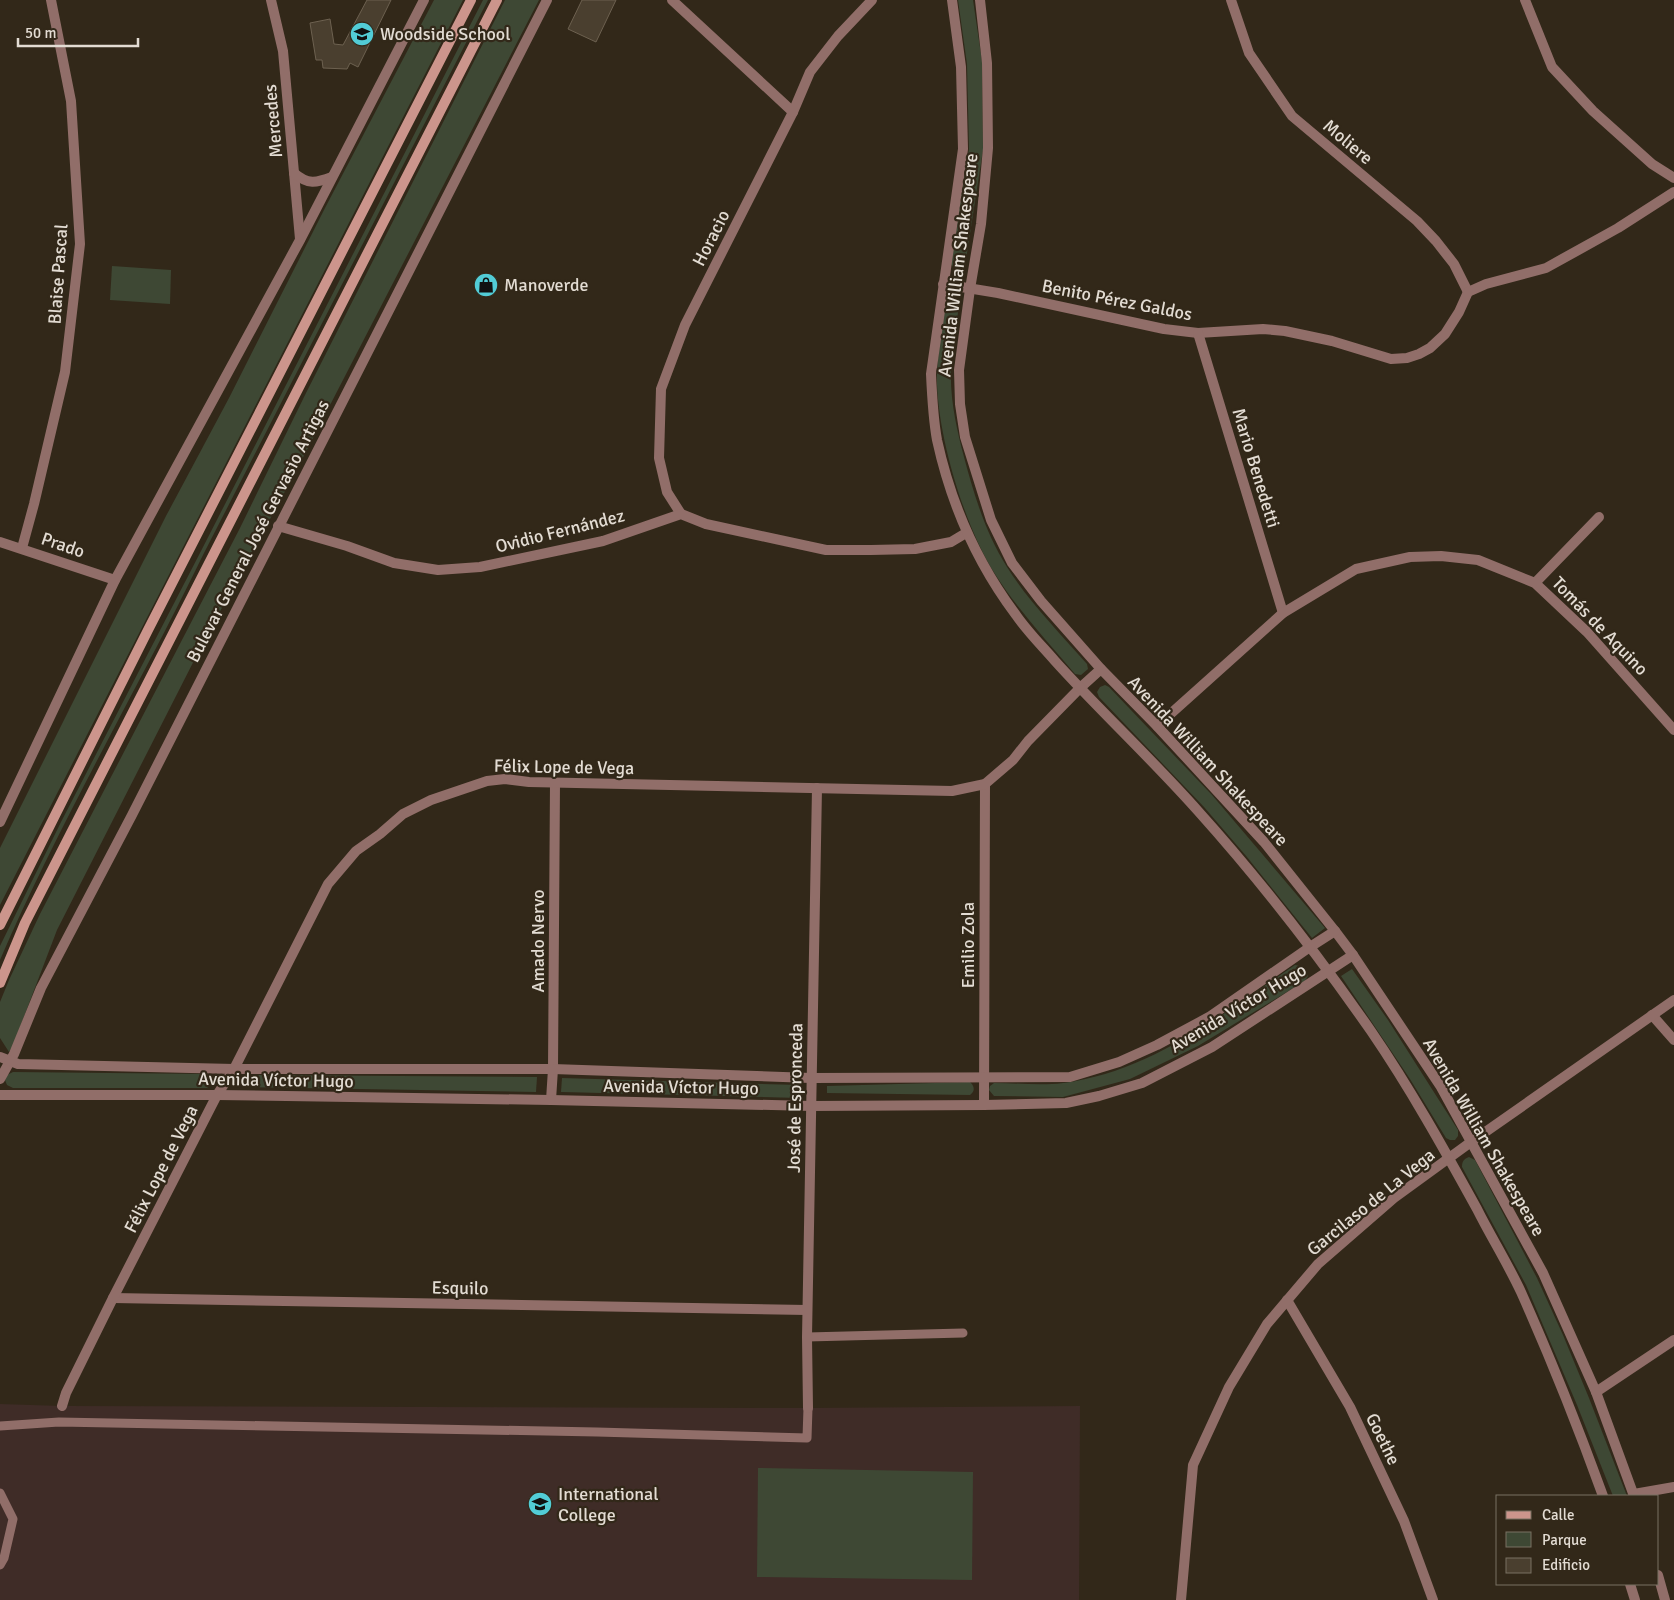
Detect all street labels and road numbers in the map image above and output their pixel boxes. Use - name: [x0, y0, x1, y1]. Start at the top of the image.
- street label: Mercedes: [259, 83, 287, 159]
- street label: Moliere: [1319, 115, 1377, 169]
- street label: Avenida William Shakespeare: [933, 152, 983, 378]
- street label: Horacio: [688, 206, 734, 270]
- street label: Blaise Pascal: [44, 223, 72, 325]
- street label: Benito Pérez Galdos: [1040, 275, 1194, 325]
- street label: Bulevar General José Gervasio Artigas: [182, 396, 334, 666]
- street label: Mario Benedetti: [1227, 406, 1285, 530]
- street label: Ovidio Fernández: [493, 504, 627, 558]
- street label: Prado: [38, 527, 88, 563]
- street label: Tomás de Aquino: [1547, 572, 1653, 680]
- street label: Avenida William Shakespeare: [1123, 671, 1293, 851]
- street label: Félix Lope de Vega: [494, 755, 634, 779]
- street label: Amado Nervo: [527, 890, 549, 992]
- street label: Emilio Zola: [957, 902, 979, 988]
- street label: Avenida Víctor Hugo: [1166, 958, 1310, 1058]
- street label: José de Espronceda: [783, 1023, 807, 1173]
- street label: Avenida William Shakespeare: [1418, 1034, 1550, 1240]
- street label: Avenida Víctor Hugo: [198, 1068, 354, 1092]
- street label: Avenida Víctor Hugo: [603, 1075, 759, 1099]
- street label: Félix Lope de Vega: [119, 1101, 203, 1237]
- street label: Garcilaso de La Vega: [1303, 1144, 1439, 1260]
- street label: Esquilo: [431, 1277, 489, 1299]
- street label: Goethe: [1361, 1409, 1405, 1469]

